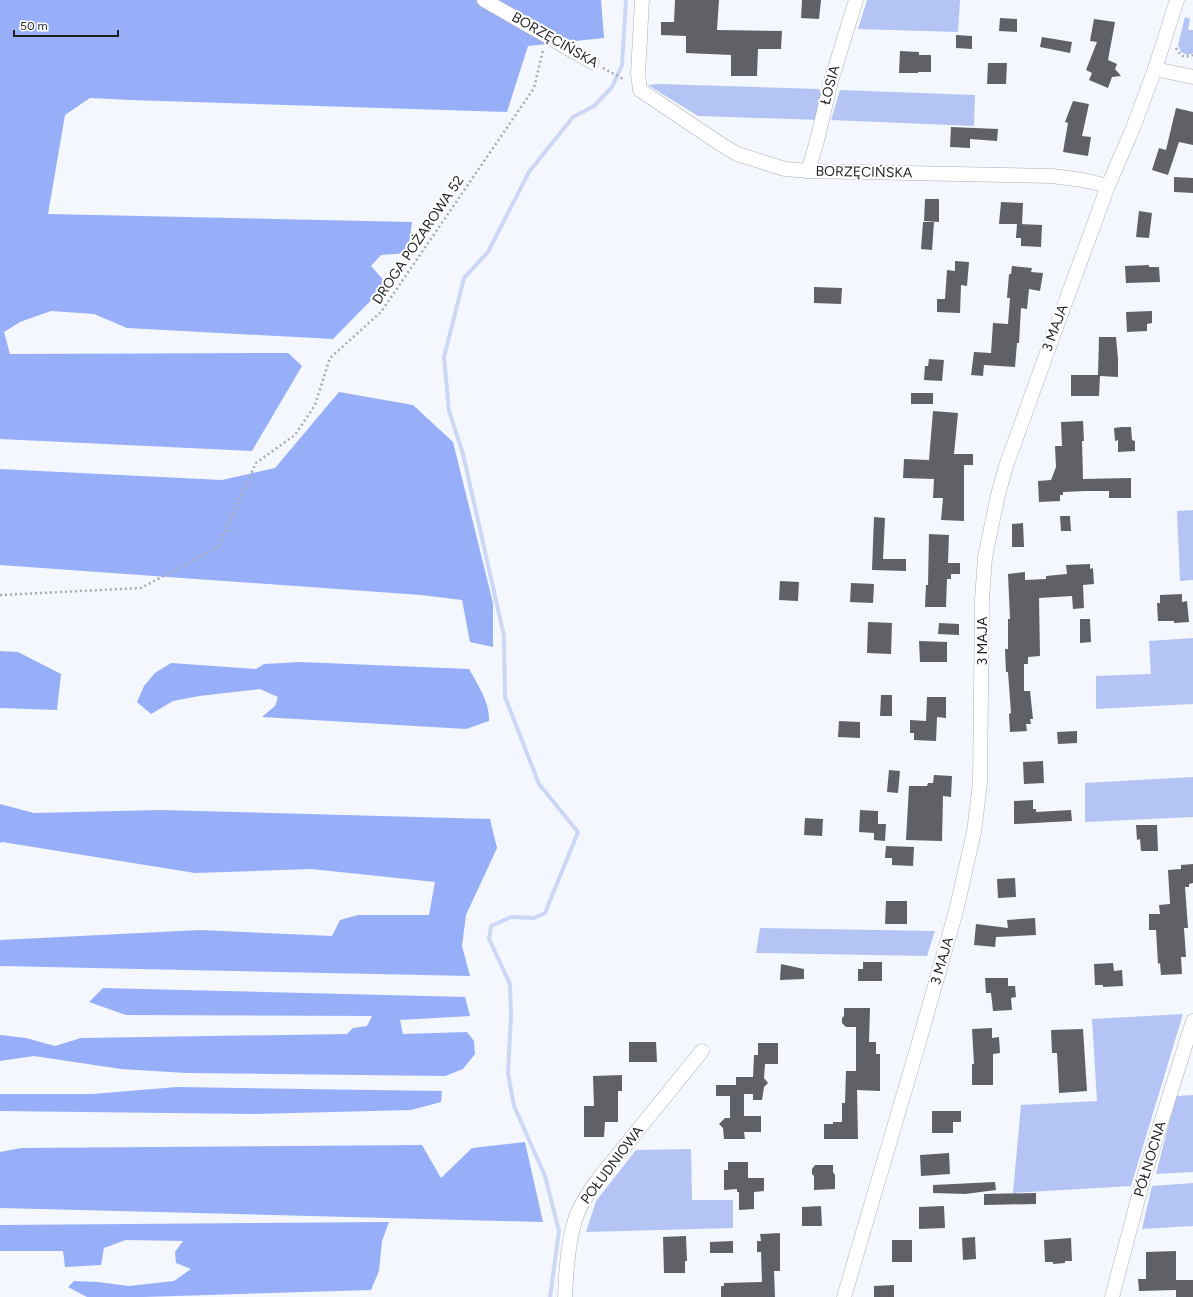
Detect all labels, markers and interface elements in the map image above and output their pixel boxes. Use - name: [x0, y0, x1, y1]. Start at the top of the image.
- street label: BORZĘCIŃSKA: [509, 8, 602, 72]
- scale bar: [14, 12, 118, 38]
- text: 50 m: [20, 19, 48, 33]
- street label: ŁOSIA: [817, 63, 844, 107]
- street label: BORZĘCIŃSKA: [815, 163, 913, 181]
- street label: DROGA POŻAROWA 52: [369, 172, 467, 308]
- street label: 3 MAJA: [1039, 302, 1072, 354]
- street label: 3 MAJA: [974, 616, 991, 666]
- street label: 3 MAJA: [927, 935, 957, 987]
- street label: PÓŁNOCNA: [1130, 1119, 1170, 1199]
- street label: POŁUDNIOWA: [577, 1122, 647, 1207]

